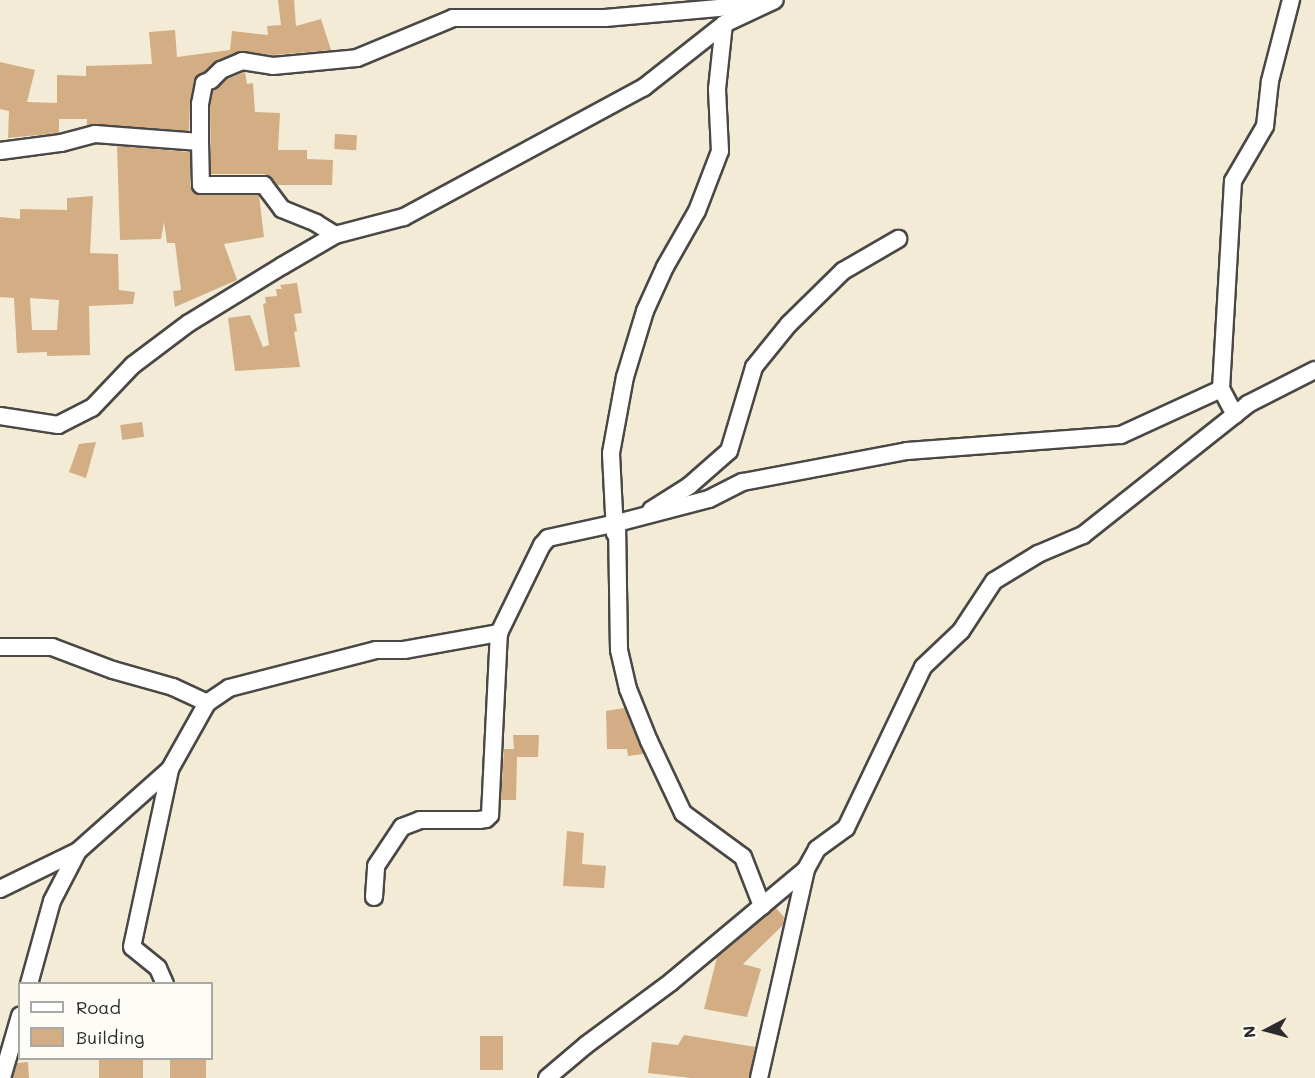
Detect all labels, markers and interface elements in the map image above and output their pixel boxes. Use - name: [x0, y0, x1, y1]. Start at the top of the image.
- legend: [18, 982, 213, 1060]
- text: Road: [76, 995, 121, 1019]
- north arrow: [1237, 1000, 1297, 1060]
- text: Building: [76, 1025, 144, 1049]
- text: N: [1238, 1025, 1260, 1039]

